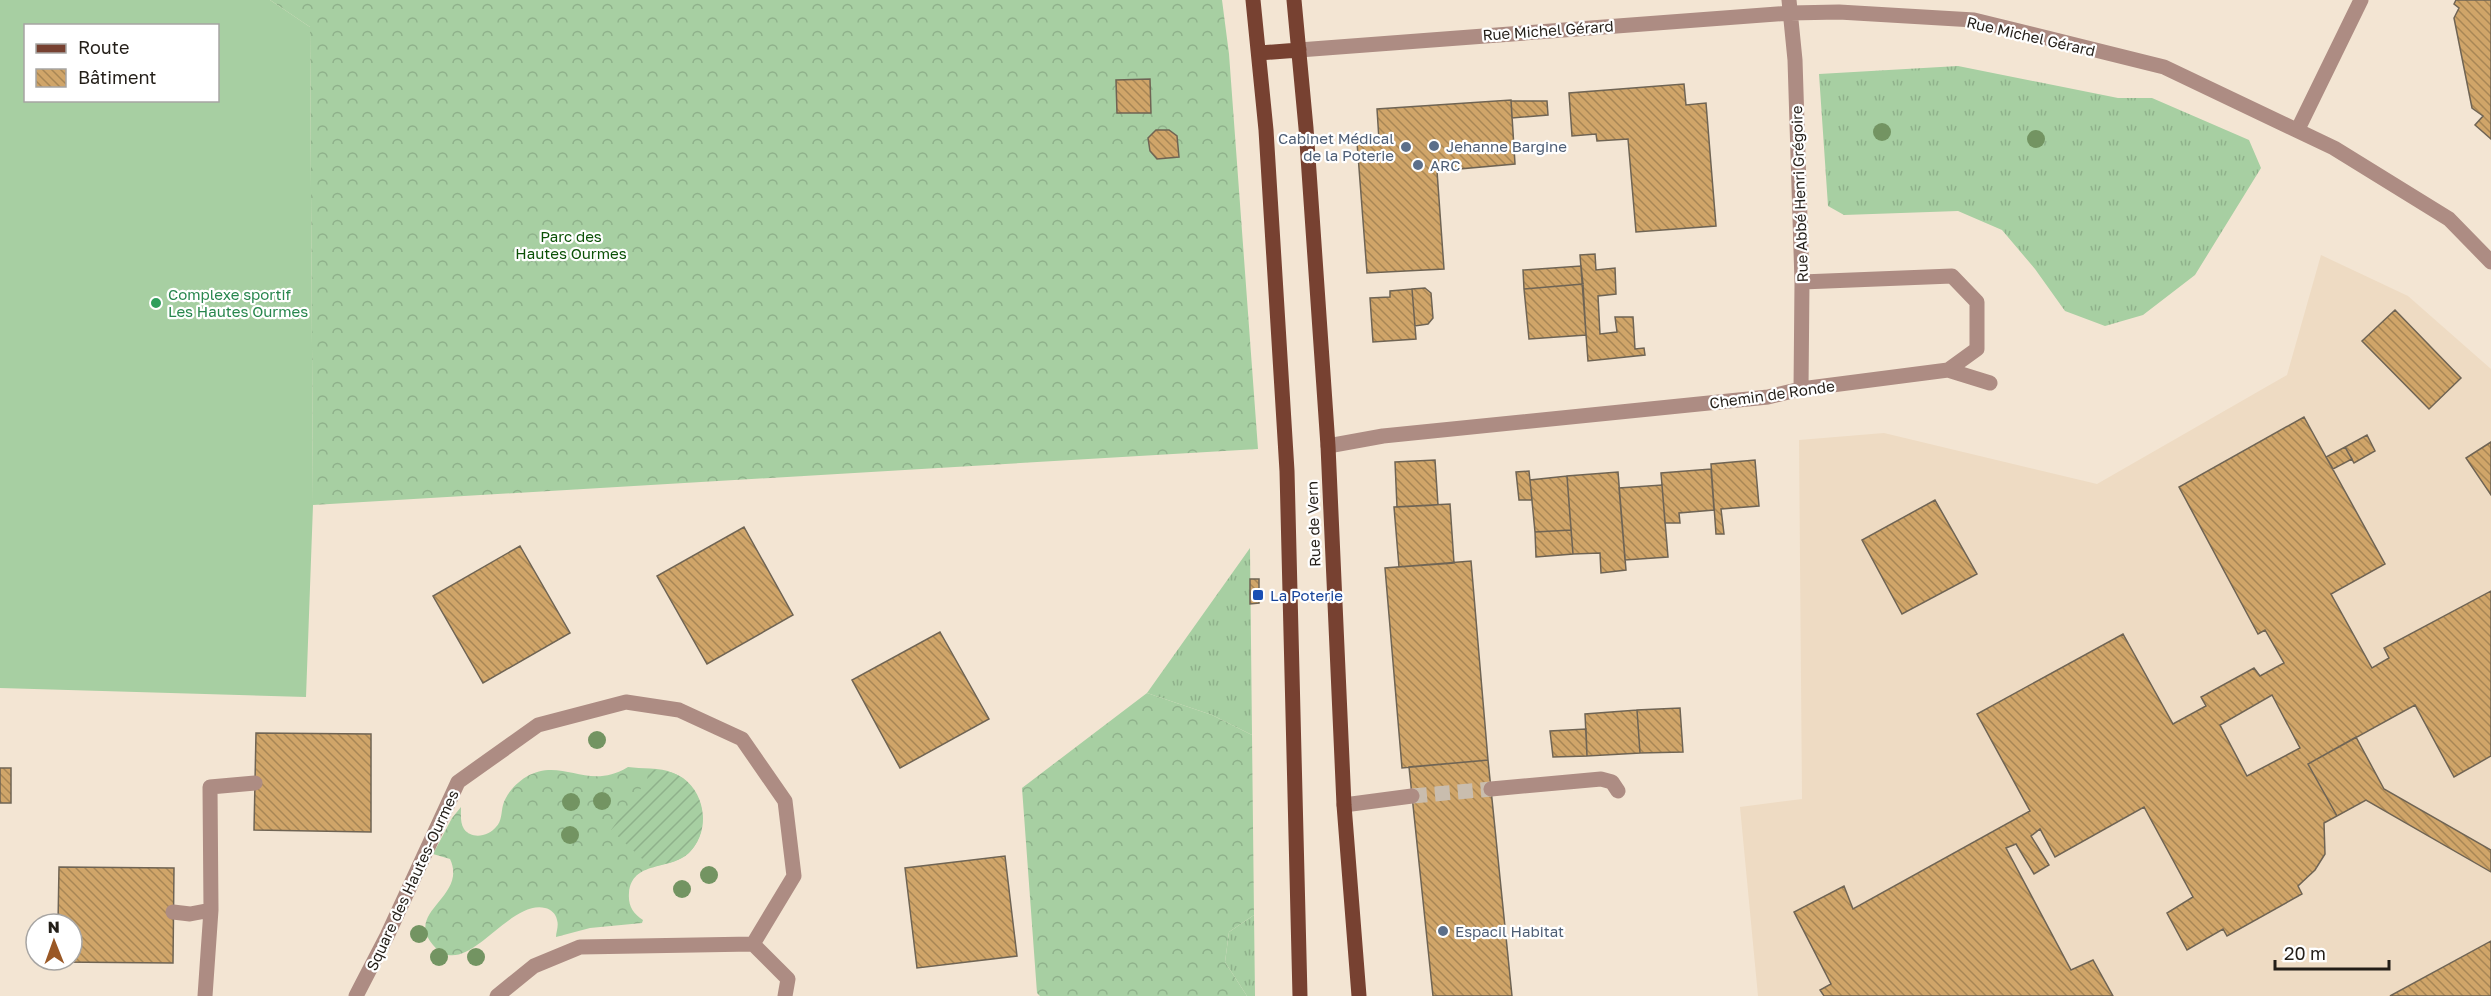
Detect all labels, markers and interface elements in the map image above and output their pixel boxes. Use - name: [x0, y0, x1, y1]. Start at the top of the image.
- street label: Rue Michel Gérard: [1965, 12, 2097, 60]
- street label: Rue Michel Gérard: [1482, 16, 1614, 44]
- legend: [24, 24, 219, 102]
- text: Route: [78, 36, 129, 58]
- text: Bâtiment: [78, 66, 157, 88]
- street label: Rue Abbé Henri Grégoire: [1787, 105, 1811, 283]
- place label: Cabinet Médical de la Poterie: [1278, 129, 1394, 164]
- place label: Jehanne Bargine: [1446, 137, 1567, 155]
- marker: Jehanne Bargine: [1427, 139, 1441, 153]
- marker: Cabinet Médical de la Poterie: [1399, 140, 1413, 154]
- place label: ARC: [1430, 156, 1460, 174]
- marker: ARC: [1411, 158, 1425, 172]
- park label: Parc des Hautes Ourmes: [515, 227, 627, 262]
- place label: Complexe sportif Les Hautes Ourmes: [168, 285, 308, 320]
- marker: Complexe sportif Les Hautes Ourmes: [149, 296, 163, 310]
- street label: Chemin de Ronde: [1708, 376, 1836, 412]
- street label: Rue de Vern: [1303, 481, 1323, 567]
- place label: La Poterie: [1270, 586, 1343, 604]
- marker: La Poterie: [1251, 588, 1265, 602]
- street label: Square des Hautes-Ourmes: [362, 787, 462, 973]
- north arrow: [24, 912, 84, 972]
- text: N: [47, 917, 60, 937]
- place label: Espacil Habitat: [1455, 922, 1564, 940]
- marker: Espacil Habitat: [1436, 924, 1450, 938]
- scale bar: [2275, 933, 2389, 971]
- text: 20 m: [2284, 942, 2326, 964]

